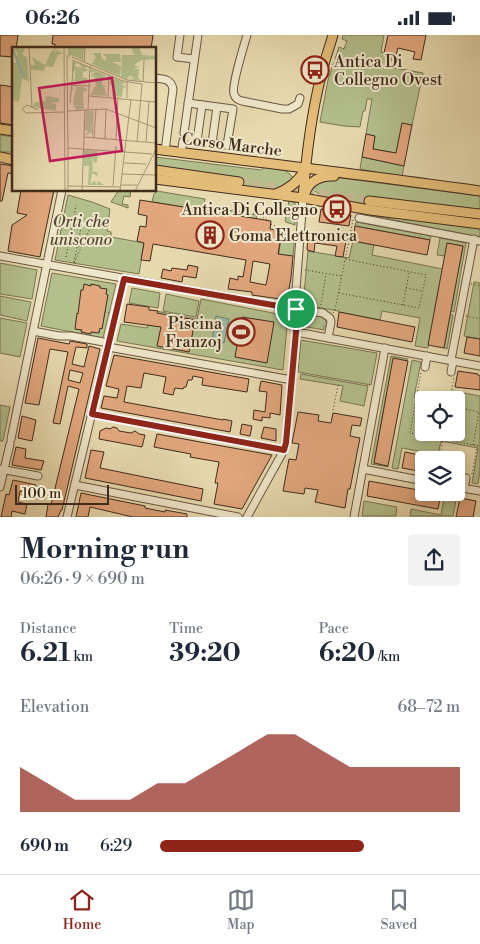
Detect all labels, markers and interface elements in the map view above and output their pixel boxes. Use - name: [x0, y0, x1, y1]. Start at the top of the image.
- text: 06:26: [25, 6, 80, 30]
- inset map: [12, 47, 156, 191]
- place label: Antica Di Collegno Ovest: [333, 52, 443, 90]
- bus stop icon: Antica Di Collegno Ovest: [300, 55, 330, 85]
- street label: Corso Marche: [181, 129, 283, 161]
- bus stop icon: Antica Di Collegno: [322, 194, 352, 224]
- place label: Antica Di Collegno: [181, 200, 318, 220]
- park label: Orti che uniscono: [50, 212, 112, 250]
- building icon: Goma Elettronica: [195, 220, 225, 250]
- place label: Goma Elettronica: [229, 226, 358, 246]
- pin: [275, 288, 317, 330]
- icon: arrive: [282, 295, 310, 323]
- place label: Piscina Franzoj: [165, 314, 223, 352]
- sports icon: Piscina Franzoj: [226, 317, 256, 347]
- map controls: [415, 391, 465, 501]
- button: locate: [415, 391, 465, 441]
- button: layers: [415, 451, 465, 501]
- scale bar: [15, 482, 109, 505]
- text: 100 m: [22, 485, 61, 503]
- text: Morning run: [20, 532, 189, 567]
- button: share: [408, 534, 460, 586]
- text: 06:26 · 9 × 690 m: [20, 569, 145, 589]
- text: Distance: [20, 620, 77, 638]
- text: Time: [169, 620, 203, 638]
- text: Pace: [319, 620, 349, 638]
- text: 6.21: [20, 638, 71, 669]
- text: 39:20: [169, 638, 241, 669]
- text: 6:20: [319, 638, 375, 669]
- text: km: [71, 648, 93, 666]
- text: /km: [375, 648, 400, 666]
- text: Elevation: [20, 697, 89, 717]
- text: 68–72 m: [398, 697, 460, 717]
- text: 690 m: [20, 836, 69, 856]
- text: 6:29: [100, 836, 132, 856]
- tab: Home: [63, 886, 101, 934]
- tab: Map: [227, 886, 255, 934]
- tab: Saved: [380, 886, 417, 934]

